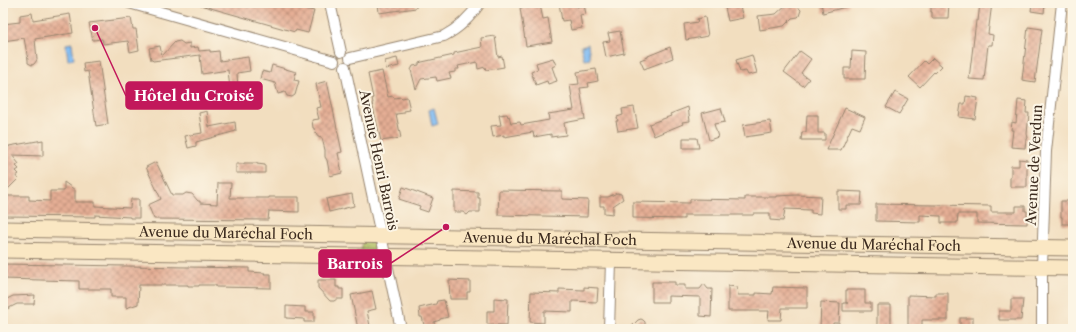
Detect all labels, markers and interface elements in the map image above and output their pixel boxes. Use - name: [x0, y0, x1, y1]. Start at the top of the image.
- callout: Hôtel du Croisé: [126, 82, 262, 109]
- text: Hôtel du Croisé: [134, 86, 254, 105]
- street label: Avenue Henri Barrois: [355, 87, 403, 232]
- street label: Avenue de Verdun: [1022, 104, 1046, 227]
- street label: Avenue du Maréchal Foch: [138, 222, 313, 244]
- street label: Avenue du Maréchal Foch: [462, 228, 637, 249]
- street label: Avenue du Maréchal Foch: [786, 234, 961, 255]
- callout: Barrois: [319, 250, 391, 277]
- text: Barrois: [327, 254, 383, 273]

